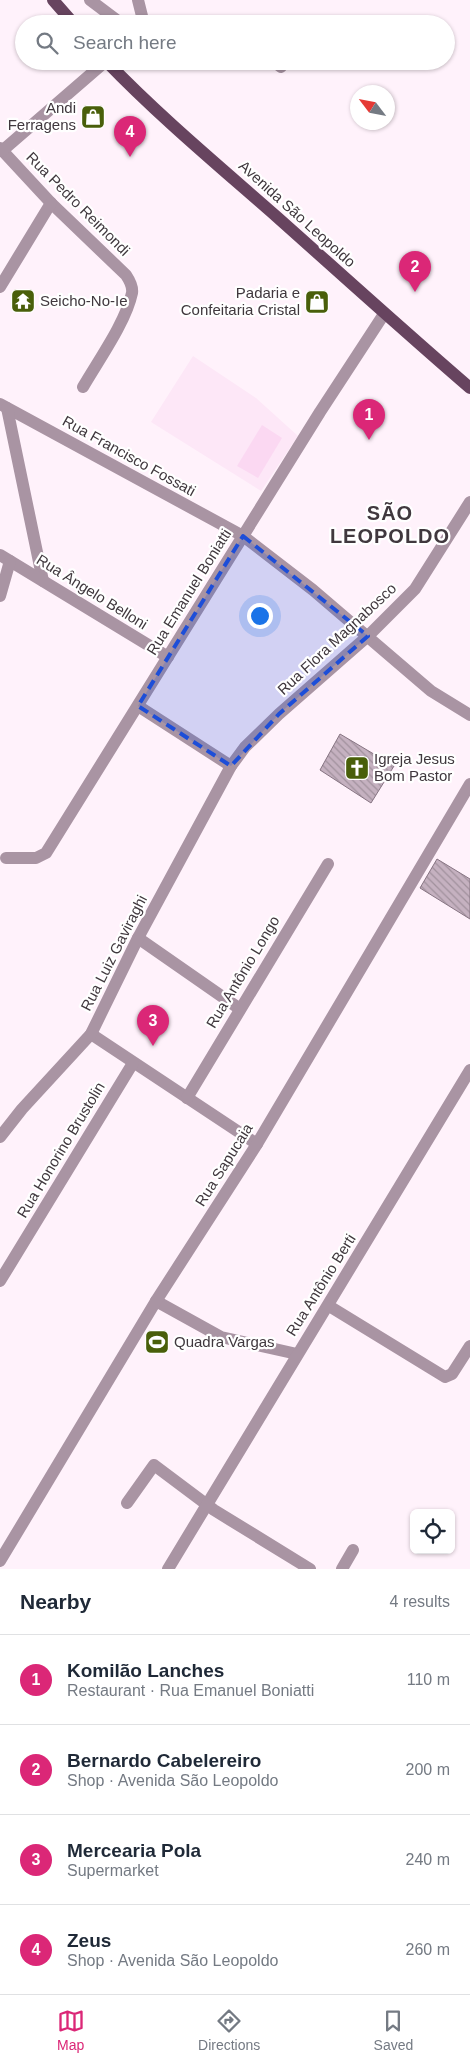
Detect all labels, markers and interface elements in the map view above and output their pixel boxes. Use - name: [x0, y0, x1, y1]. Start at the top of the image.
- search box: [15, 15, 455, 70]
- icon: search: [33, 29, 61, 57]
- text: Search here: [73, 32, 177, 53]
- north arrow: [350, 85, 395, 130]
- place label: Andi Ferragens: [8, 99, 76, 133]
- shop icon: Andi Ferragens: [80, 104, 106, 130]
- pin: 4: [114, 116, 146, 157]
- street label: Rua Pedro Reimondi: [23, 148, 134, 259]
- street label: Avenida São Leopoldo: [236, 157, 359, 270]
- pin: 2: [399, 251, 431, 292]
- place label: Padaria e Confeitaria Cristal: [181, 284, 300, 318]
- temple icon: Seicho-No-Ie: [10, 288, 36, 314]
- shop icon: Padaria e Confeitaria Cristal: [304, 289, 330, 315]
- place label: Seicho-No-Ie: [40, 292, 128, 309]
- pin: 1: [353, 399, 385, 440]
- street label: Rua Francisco Fossati: [60, 412, 199, 499]
- district label: SÃO LEOPOLDO: [330, 502, 450, 547]
- street label: Rua Emanuel Boniatti: [143, 526, 234, 658]
- street label: Rua Ângelo Belloni: [34, 551, 151, 633]
- street label: Rua Flora Magnabosco: [274, 579, 399, 698]
- your location: [247, 603, 273, 629]
- place label: Igreja Jesus Bom Pastor: [374, 750, 455, 784]
- church icon: Igreja Jesus Bom Pastor: [344, 755, 370, 781]
- street label: Rua Luiz Gaviraghi: [77, 892, 150, 1013]
- street label: Rua Antônio Longo: [202, 913, 283, 1031]
- pin: 3: [137, 1005, 169, 1046]
- street label: Rua Honorino Brustolin: [13, 1079, 108, 1221]
- street label: Rua Sapucaia: [191, 1120, 256, 1209]
- street label: Rua Antônio Berti: [282, 1231, 359, 1339]
- sports icon: Quadra Vargas: [144, 1329, 170, 1355]
- place label: Quadra Vargas: [174, 1333, 275, 1350]
- map controls: [410, 1509, 455, 1554]
- button: locate: [410, 1509, 455, 1554]
- text: Nearby: [20, 1590, 91, 1613]
- text: 4 results: [390, 1593, 450, 1610]
- text: Komilão Lanches: [67, 1660, 224, 1681]
- text: 1: [32, 1671, 40, 1688]
- text: 110 m: [407, 1671, 450, 1688]
- text: Restaurant · Rua Emanuel Boniatti: [67, 1682, 314, 1699]
- text: Bernardo Cabelereiro: [67, 1750, 261, 1771]
- text: 2: [32, 1761, 40, 1778]
- text: 200 m: [406, 1761, 450, 1778]
- text: Shop · Avenida São Leopoldo: [67, 1772, 278, 1789]
- text: Mercearia Pola: [67, 1840, 201, 1861]
- text: 3: [32, 1851, 40, 1868]
- text: 240 m: [406, 1851, 450, 1868]
- text: Supermarket: [67, 1862, 159, 1879]
- text: Zeus: [67, 1930, 111, 1951]
- text: 4: [32, 1941, 40, 1958]
- text: 260 m: [406, 1941, 450, 1958]
- text: Shop · Avenida São Leopoldo: [67, 1952, 278, 1969]
- tab: Map: [57, 2007, 85, 2053]
- tab: Directions: [198, 2007, 260, 2053]
- tab: Saved: [374, 2007, 413, 2053]

